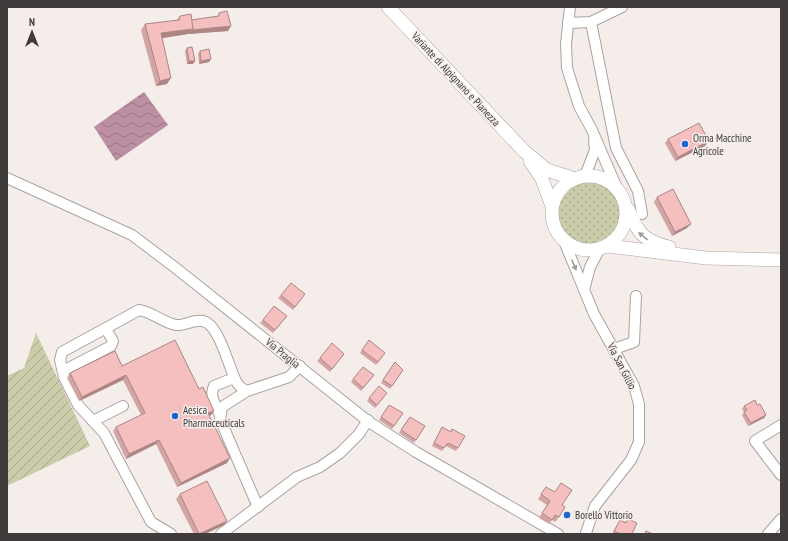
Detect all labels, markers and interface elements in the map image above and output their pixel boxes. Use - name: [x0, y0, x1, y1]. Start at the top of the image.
- north arrow: [12, 12, 52, 52]
- text: N: [29, 15, 35, 29]
- street label: Variante di Alpignano e Pianezza: [408, 28, 503, 129]
- place label: Orma Macchine Agricole: [693, 131, 752, 158]
- marker: Orma Macchine Agricole: [680, 139, 690, 149]
- one-way arrow: [637, 231, 648, 240]
- one-way arrow: [571, 260, 577, 271]
- street label: Via Praglia: [262, 334, 303, 371]
- street label: Via San Gillio: [604, 339, 640, 392]
- place label: Aesica Pharmaceuticals: [183, 403, 245, 430]
- marker: Aesica Pharmaceuticals: [170, 411, 180, 421]
- place label: Borello Vittorio: [575, 508, 633, 522]
- marker: Borello Vittorio: [562, 510, 572, 520]

